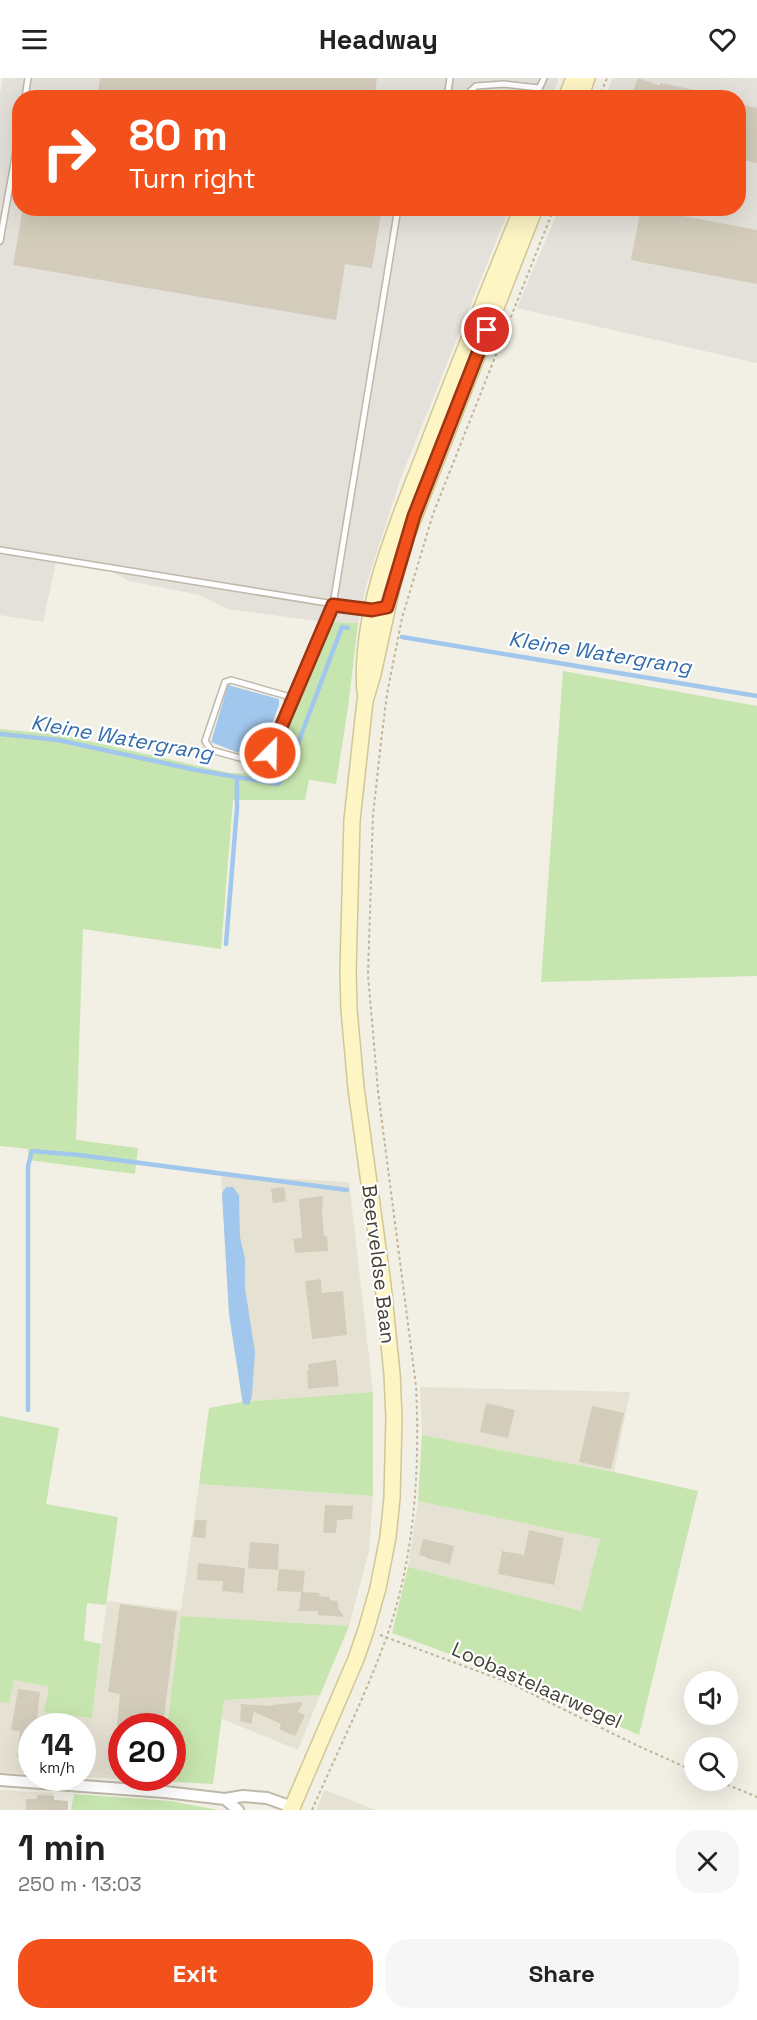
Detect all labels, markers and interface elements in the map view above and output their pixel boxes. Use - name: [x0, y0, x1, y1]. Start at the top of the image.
- text: Headway: [319, 22, 438, 57]
- icon: menu: [18, 23, 51, 56]
- icon: heart: [706, 23, 739, 56]
- text: 80 m: [129, 109, 228, 162]
- icon: right: [30, 114, 108, 192]
- text: Turn right: [129, 161, 256, 196]
- pin: [461, 304, 512, 355]
- icon: arrive: [470, 313, 503, 346]
- water label: Kleine Watergrang: [507, 625, 695, 680]
- water label: Kleine Watergrang: [29, 708, 217, 767]
- position arrow: [238, 721, 302, 785]
- street label: Beerveldse Baan: [356, 1183, 402, 1345]
- street label: Loobastelaarwegel: [448, 1636, 626, 1734]
- map controls: [684, 1671, 738, 1791]
- button: sound: [684, 1671, 738, 1725]
- speed limit sign: 20: [108, 1713, 186, 1791]
- text: 14: [41, 1725, 73, 1764]
- button: search: [684, 1737, 738, 1791]
- text: km/h: [39, 1758, 75, 1777]
- text: 1 min: [18, 1825, 106, 1871]
- button: close: [676, 1830, 739, 1893]
- text: 250 m · 13:03: [18, 1871, 142, 1897]
- button: Exit: [18, 1939, 373, 2008]
- button: Share: [385, 1939, 739, 2008]

